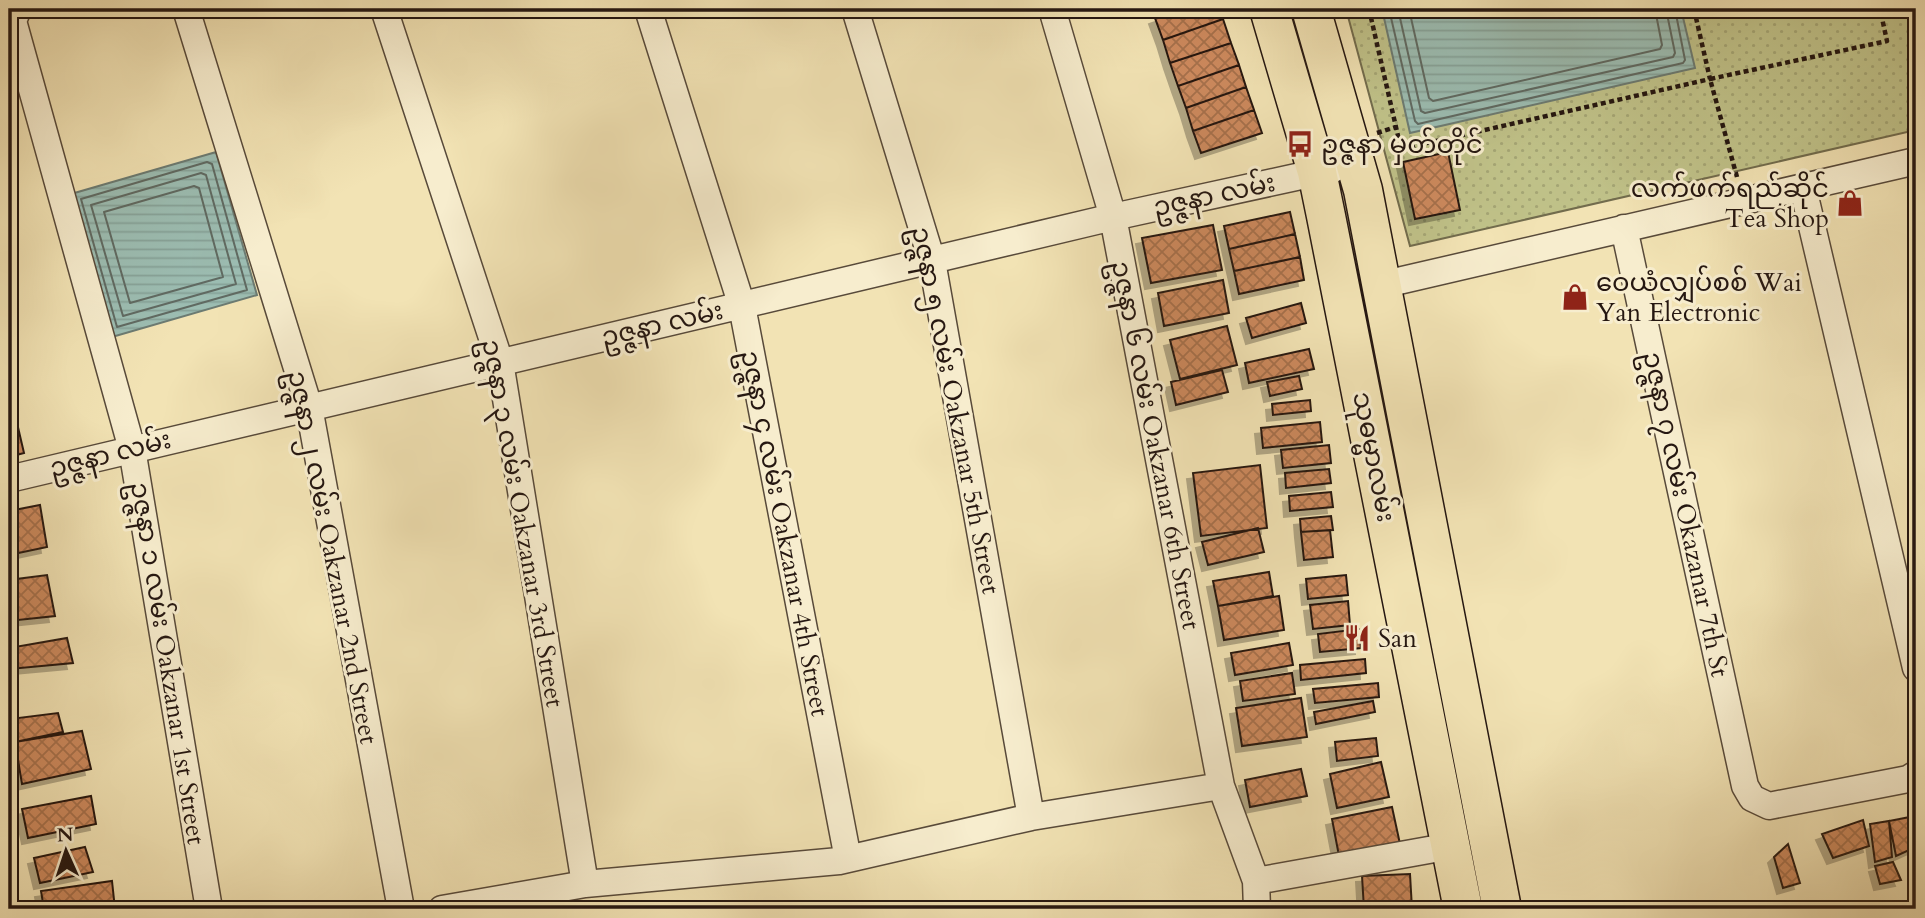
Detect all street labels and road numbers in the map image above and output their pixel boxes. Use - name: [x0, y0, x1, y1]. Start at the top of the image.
- street label: ဥဇ္ဇနာ လမ်း: [1149, 165, 1279, 229]
- street label: ဥဇ္ဇနာ ၅ လမ်း Oakzanar 5th Street: [900, 223, 1009, 598]
- street label: ဥဇ္ဇနာ ၆ လမ်း Oakzanar 6th Street: [1099, 257, 1209, 633]
- street label: ဥဇ္ဇနာ လမ်း: [597, 293, 727, 359]
- street label: ဥဇ္ဇနာ ၃ လမ်း Oakzanar 3rd Street: [470, 336, 573, 711]
- street label: ဥဇ္ဇနာ ၄ လမ်း Oakzanar 4th Street: [729, 347, 838, 720]
- street label: ဥဇ္ဇနာ ၇ လမ်း Okazanar 7th St: [1631, 348, 1738, 681]
- street label: ဥဇ္ဇနာ ၂ လမ်း Oakzanar 2nd Street: [276, 367, 386, 748]
- street label: သုဓမ္မာလမ်း: [1341, 389, 1404, 526]
- street label: ဥဇ္ဇနာ လမ်း: [45, 422, 175, 490]
- street label: ဥဇ္ဇနာ ၁ လမ်း Oakzanar 1st Street: [118, 479, 214, 848]

